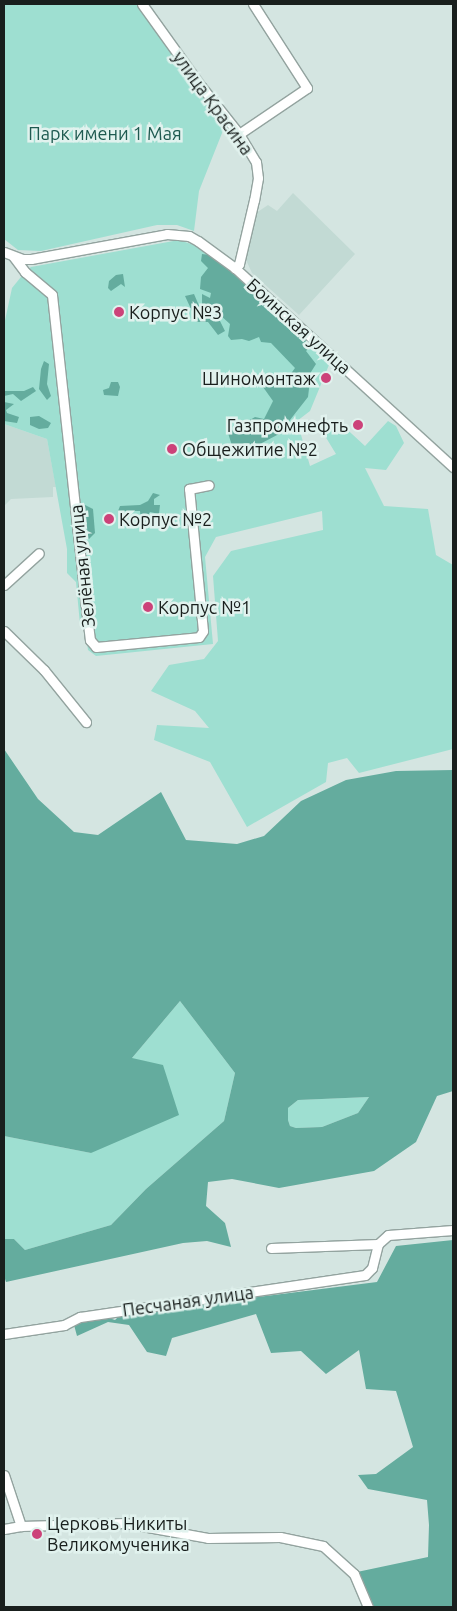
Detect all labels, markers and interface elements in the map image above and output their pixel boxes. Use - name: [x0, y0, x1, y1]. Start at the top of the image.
- street label: улица Красина: [168, 47, 258, 159]
- park label: Парк имени 1 Мая: [28, 122, 182, 144]
- street label: Боинская улица: [242, 274, 356, 378]
- place label: Корпус №3: [129, 301, 222, 323]
- marker: Корпус №3: [113, 306, 125, 318]
- place label: Шиномонтаж: [202, 367, 316, 389]
- marker: Шиномонтаж: [320, 372, 332, 384]
- place label: Газпромнефть: [227, 414, 348, 436]
- marker: Газпромнефть: [352, 419, 364, 431]
- place label: Общежитие №2: [182, 438, 318, 460]
- marker: Общежитие №2: [166, 443, 178, 455]
- street label: Зелёная улица: [65, 504, 99, 628]
- place label: Корпус №2: [119, 508, 212, 530]
- marker: Корпус №2: [103, 513, 115, 525]
- place label: Корпус №1: [158, 596, 251, 618]
- marker: Корпус №1: [142, 601, 154, 613]
- street label: Песчаная улица: [121, 1281, 255, 1321]
- place label: Церковь Никиты Великомученика: [47, 1513, 190, 1556]
- marker: Церковь Никиты Великомученика: [31, 1528, 43, 1540]

